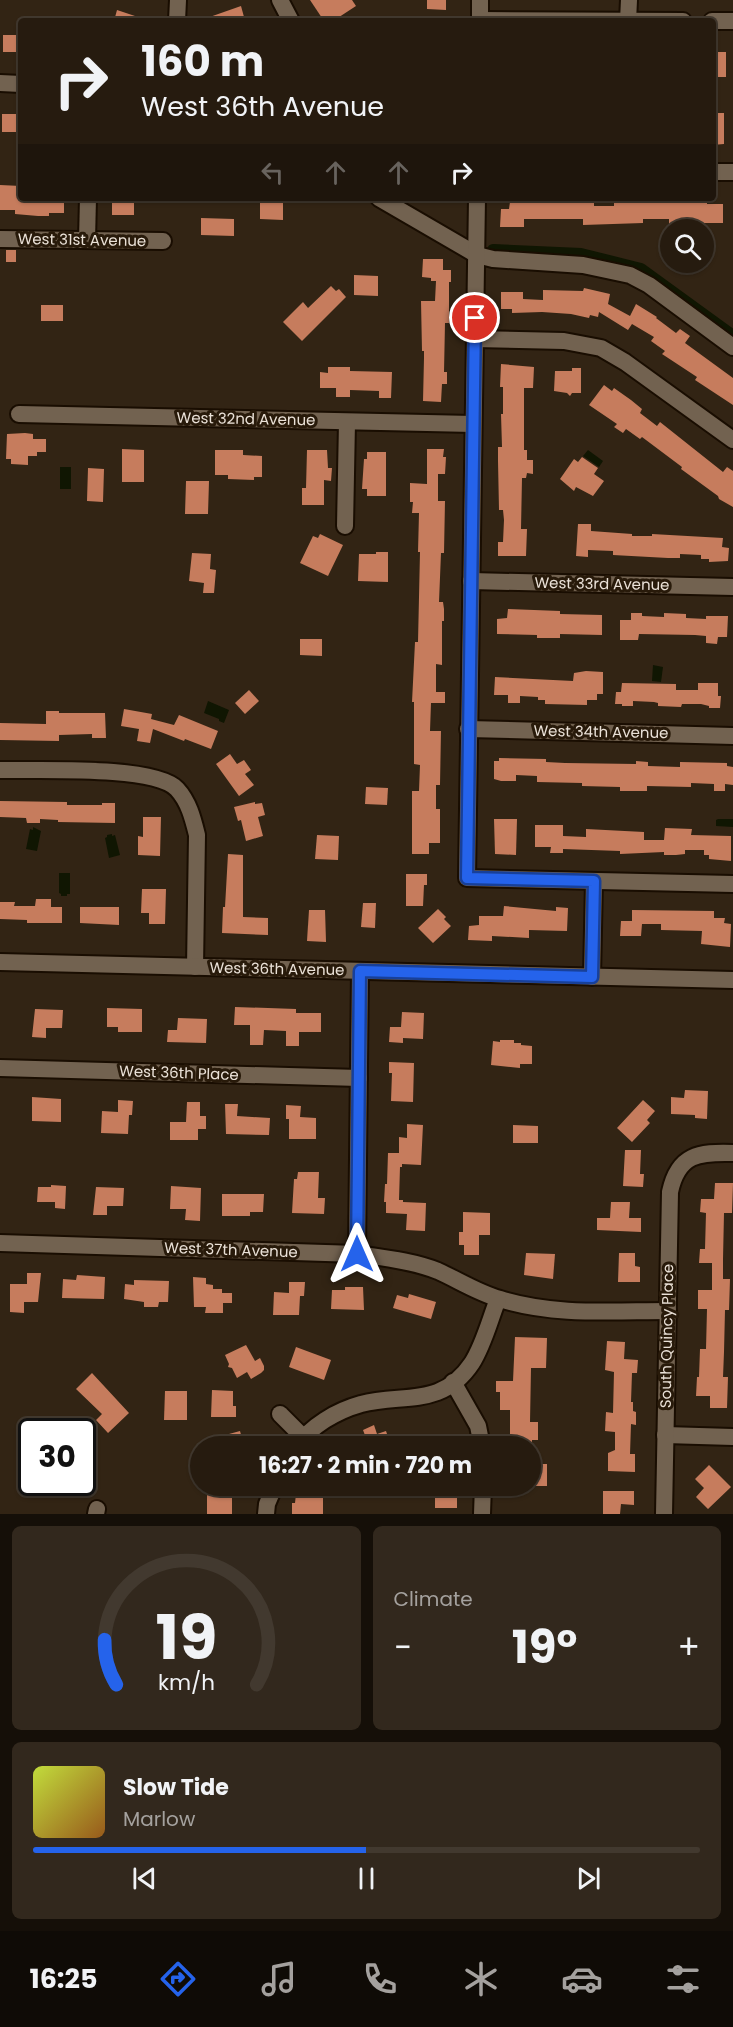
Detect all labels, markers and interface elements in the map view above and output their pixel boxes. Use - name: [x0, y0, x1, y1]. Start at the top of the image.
- text: 160 m: [141, 32, 264, 91]
- icon: right: [42, 42, 120, 120]
- text: West 36th Avenue: [141, 88, 384, 125]
- icon: left: [256, 156, 289, 189]
- icon: ahead: [319, 156, 352, 189]
- icon: ahead: [382, 156, 415, 189]
- icon: right: [445, 156, 478, 189]
- map controls: [660, 219, 714, 273]
- button: search: [660, 219, 714, 273]
- street label: West 31st Avenue: [18, 228, 146, 251]
- pin: [449, 292, 500, 343]
- icon: arrive: [458, 301, 491, 334]
- street label: West 32nd Avenue: [176, 407, 316, 430]
- street label: West 33rd Avenue: [534, 572, 670, 595]
- street label: West 34th Avenue: [533, 720, 669, 743]
- street label: West 36th Avenue: [209, 957, 345, 980]
- street label: West 36th Place: [119, 1060, 239, 1085]
- position arrow: [325, 1222, 389, 1286]
- street label: West 37th Avenue: [164, 1237, 298, 1262]
- street label: South Quincy Place: [655, 1264, 678, 1408]
- speed limit sign: 30: [18, 1418, 96, 1496]
- text: 16:27 · 2 min · 720 m: [259, 1450, 472, 1481]
- text: Climate: [394, 1585, 473, 1613]
- text: 19: [155, 1593, 217, 1681]
- text: 19°: [512, 1616, 577, 1679]
- text: −: [394, 1624, 412, 1671]
- text: +: [677, 1624, 700, 1671]
- text: km/h: [158, 1667, 215, 1698]
- text: Slow Tide: [123, 1772, 229, 1803]
- text: Marlow: [123, 1805, 195, 1833]
- icon: previous: [128, 1862, 161, 1895]
- icon: pause: [350, 1862, 383, 1895]
- icon: next: [572, 1862, 605, 1895]
- icon: directions: [157, 1958, 199, 2000]
- icon: music: [258, 1958, 300, 2000]
- icon: phone: [359, 1958, 401, 2000]
- icon: climate: [460, 1958, 502, 2000]
- icon: car: [561, 1958, 603, 2000]
- icon: filters: [662, 1958, 704, 2000]
- text: 16:25: [30, 1960, 98, 1997]

